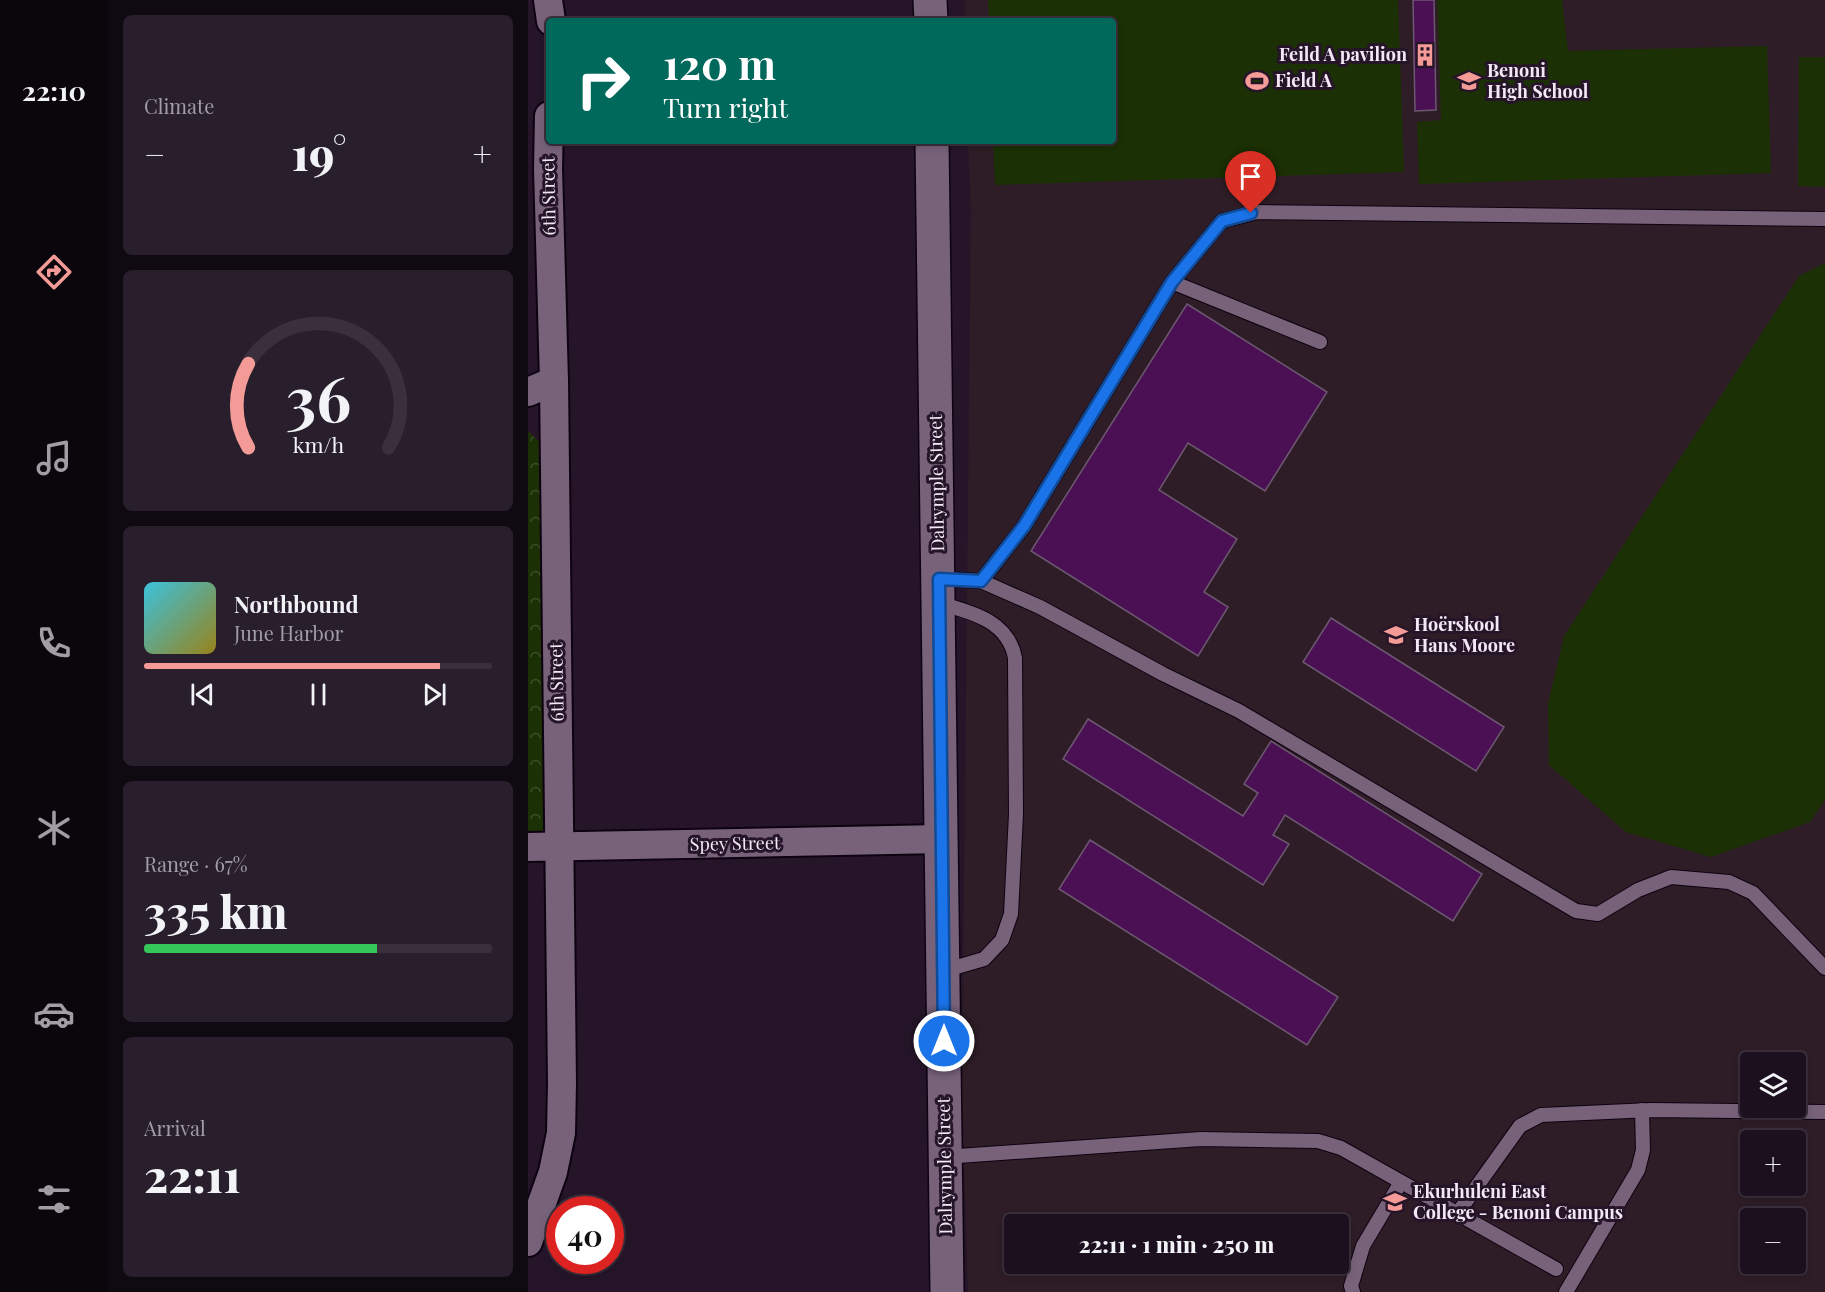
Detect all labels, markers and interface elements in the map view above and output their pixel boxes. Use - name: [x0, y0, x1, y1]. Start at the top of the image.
- text: 120 m: [663, 35, 776, 91]
- icon: right: [564, 42, 642, 120]
- place label: Feild A pavilion: [1279, 42, 1407, 66]
- building icon: Feild A pavilion: [1412, 42, 1438, 68]
- place label: Benoni High School: [1487, 58, 1589, 103]
- sports icon: Field A: [1244, 68, 1270, 94]
- place label: Field A: [1275, 68, 1333, 92]
- school or university icon: Benoni High School: [1456, 68, 1482, 94]
- text: 22:10: [22, 72, 86, 108]
- text: Turn right: [663, 89, 788, 125]
- text: Climate: [144, 92, 214, 119]
- text: 19°: [292, 122, 346, 182]
- text: −: [144, 131, 165, 175]
- text: +: [473, 131, 492, 175]
- pin: [1225, 151, 1276, 213]
- street label: 6th Street: [535, 156, 561, 236]
- icon: arrive: [1234, 160, 1267, 193]
- icon: directions: [33, 251, 75, 293]
- text: 36: [285, 354, 351, 438]
- street label: Dalrymple Street: [923, 413, 949, 552]
- text: km/h: [292, 430, 344, 458]
- icon: music: [33, 437, 75, 479]
- text: Northbound: [234, 589, 359, 619]
- place label: Hoërskool Hans Moore: [1414, 612, 1515, 657]
- text: June Harbor: [234, 619, 344, 646]
- icon: phone: [33, 622, 75, 664]
- school or university icon: Hoërskool Hans Moore: [1383, 622, 1409, 648]
- street label: 6th Street: [543, 642, 569, 722]
- icon: previous: [186, 678, 219, 711]
- icon: pause: [302, 678, 335, 711]
- icon: next: [418, 678, 451, 711]
- icon: climate: [33, 807, 75, 849]
- street label: Spey Street: [690, 830, 781, 856]
- text: Range · 67%: [144, 850, 248, 877]
- text: 335 km: [144, 880, 287, 940]
- icon: car: [33, 993, 75, 1035]
- position arrow: [912, 1009, 976, 1073]
- map controls: [1740, 1052, 1806, 1274]
- button: layers: [1740, 1052, 1806, 1118]
- street label: Dalrymple Street: [931, 1096, 957, 1235]
- text: Arrival: [144, 1114, 206, 1141]
- button: +: [1740, 1130, 1806, 1196]
- text: 22:11: [144, 1144, 241, 1204]
- icon: filters: [33, 1178, 75, 1220]
- place label: Ekurhuleni East College - Benoni Campus: [1413, 1179, 1623, 1224]
- school or university icon: Ekurhuleni East College - Benoni Campus: [1382, 1189, 1408, 1215]
- speed limit sign: 40: [546, 1196, 624, 1274]
- button: −: [1740, 1208, 1806, 1274]
- text: 22:11 · 1 min · 250 m: [1079, 1229, 1274, 1259]

